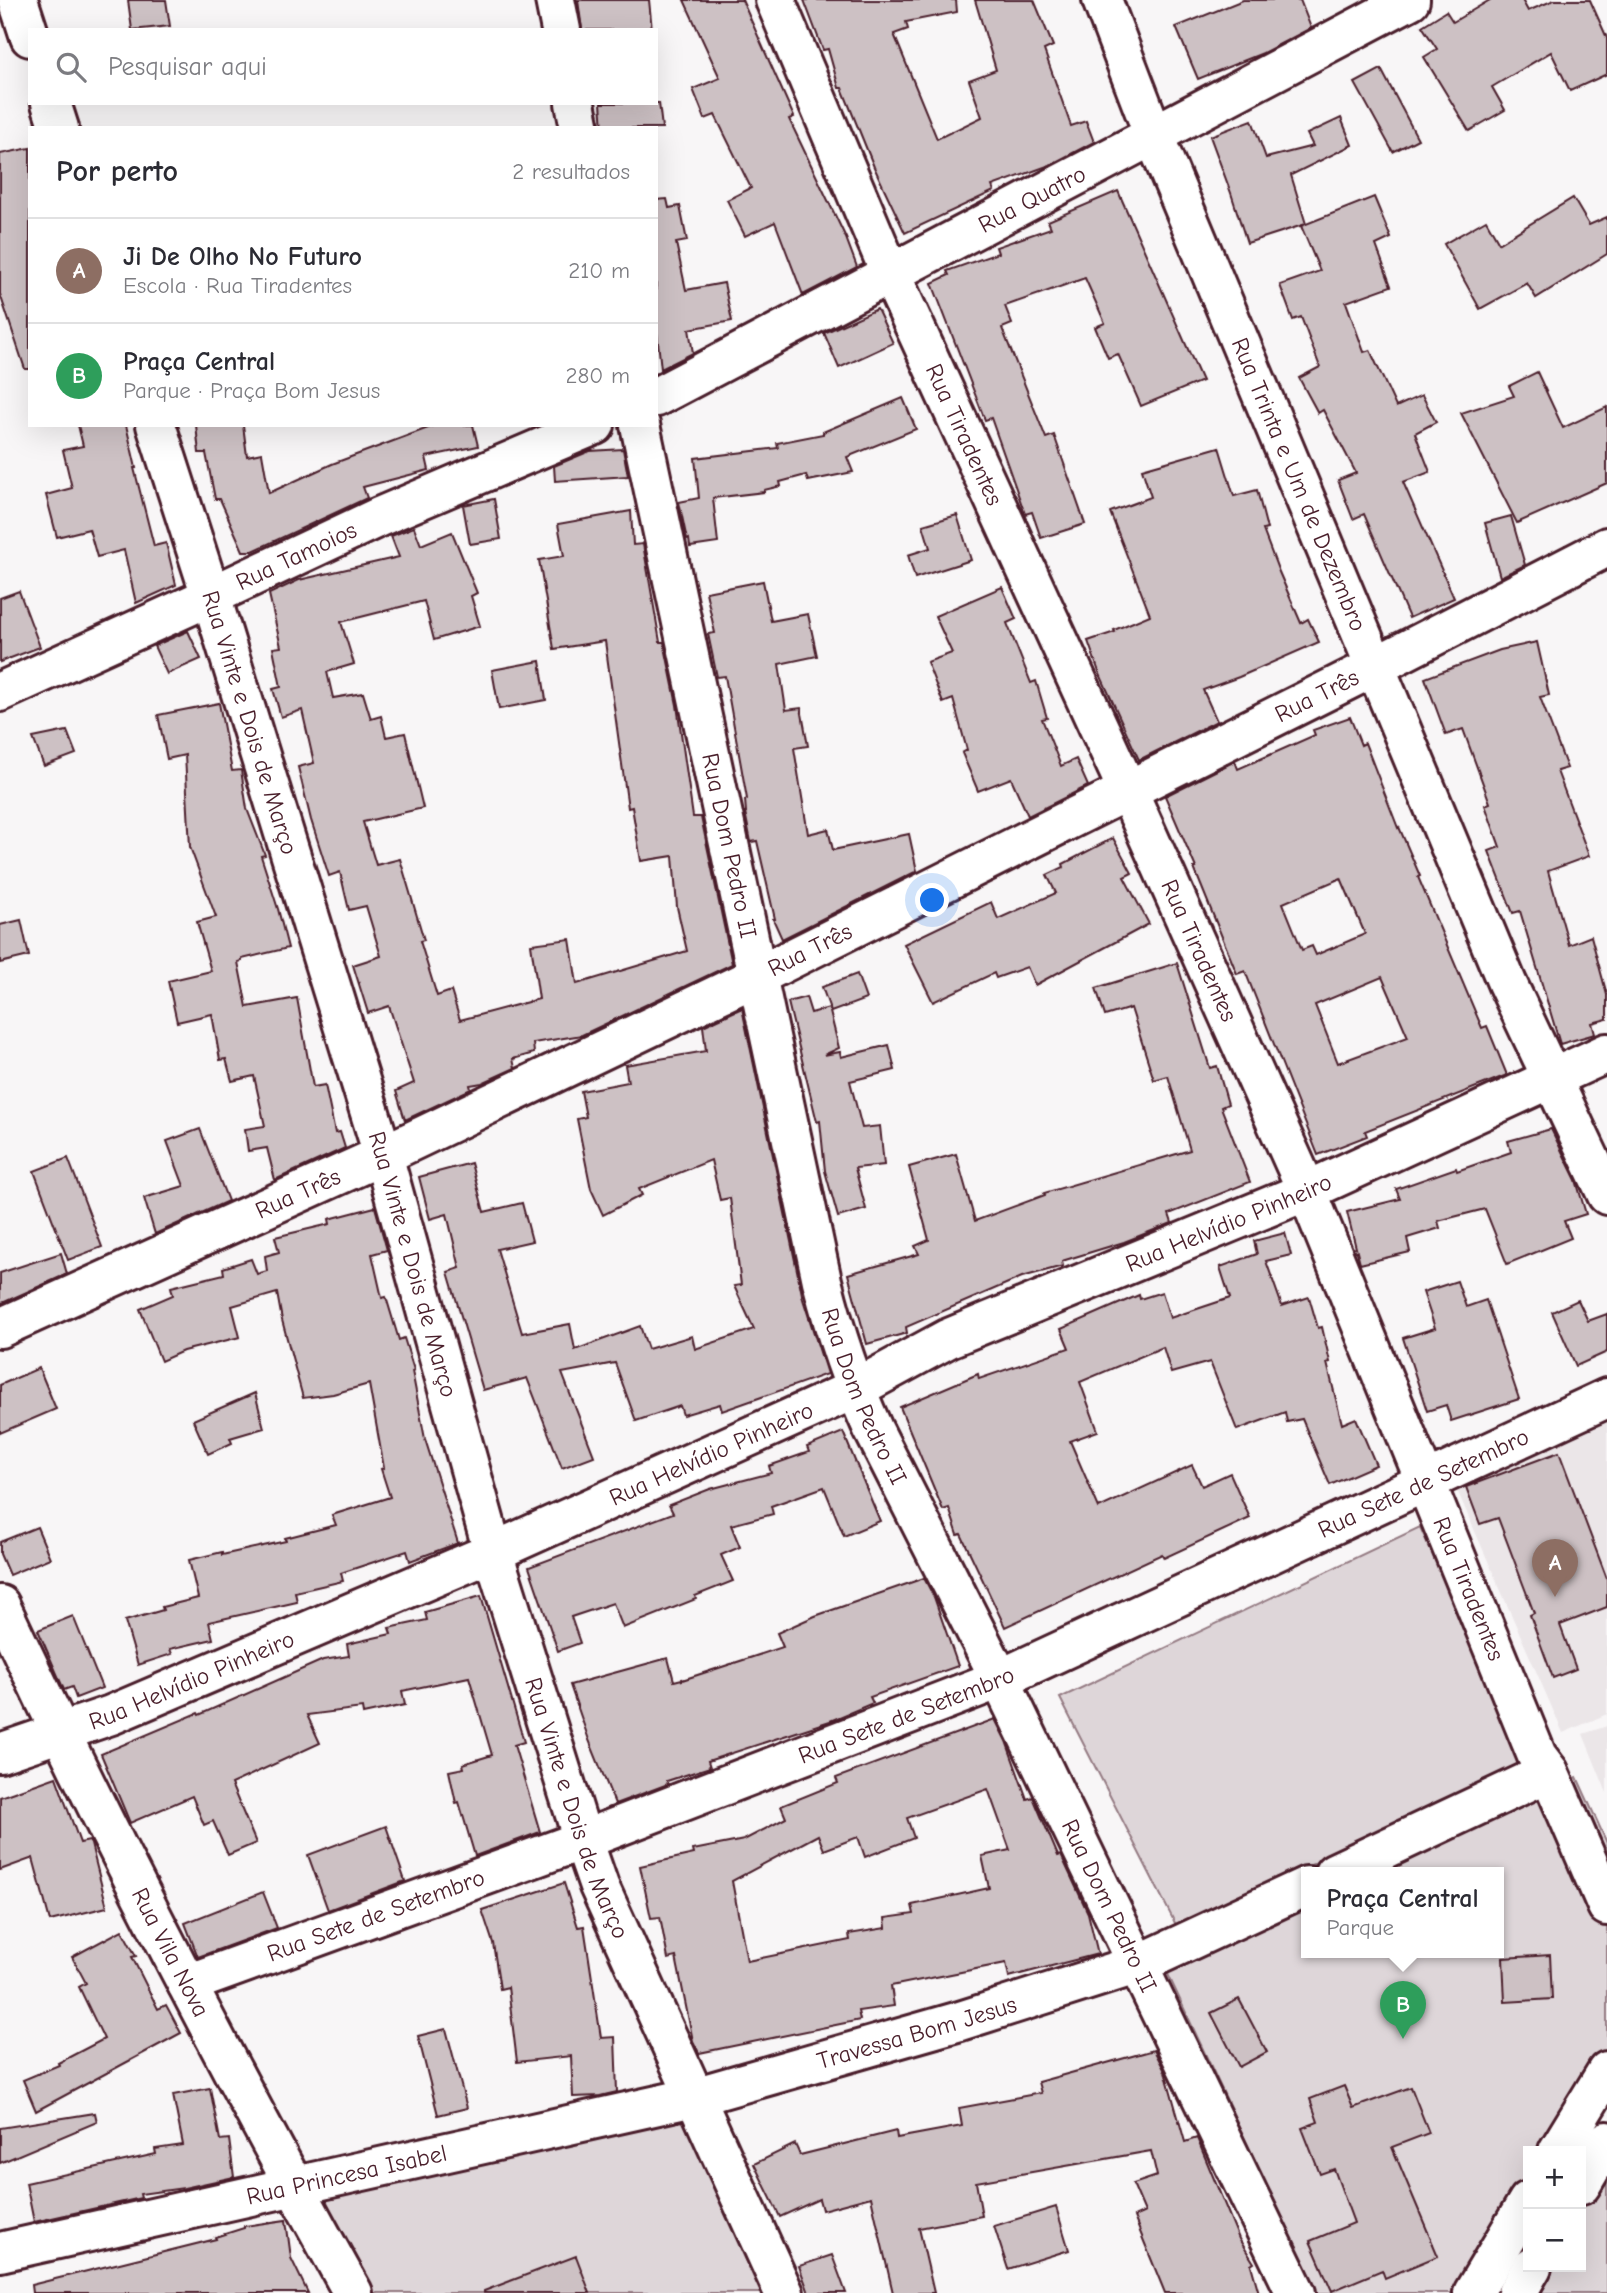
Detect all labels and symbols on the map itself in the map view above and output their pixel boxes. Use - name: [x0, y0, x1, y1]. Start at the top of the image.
- street label: Rua Quatro: [974, 159, 1091, 239]
- street label: Rua Trinta e Um de Dezembro: [1226, 333, 1373, 635]
- street label: Rua Tiradentes: [920, 359, 1009, 510]
- street label: Rua Tamoios: [231, 516, 361, 596]
- street label: Rua Vinte e Dois de Março: [196, 587, 304, 858]
- street label: Rua Três: [1270, 663, 1364, 728]
- street label: Rua Dom Pedro II: [696, 750, 763, 941]
- street label: Rua Tiradentes: [1155, 875, 1243, 1026]
- your location: [915, 883, 949, 917]
- street label: Rua Três: [763, 917, 857, 982]
- street label: Rua Vinte e Dois de Março: [363, 1128, 463, 1400]
- street label: Rua Três: [251, 1162, 345, 1225]
- street label: Rua Helvídio Pinheiro: [1121, 1168, 1336, 1278]
- street label: Rua Dom Pedro II: [816, 1305, 913, 1489]
- street label: Rua Helvídio Pinheiro: [605, 1396, 818, 1512]
- street label: Rua Sete de Setembro: [1314, 1422, 1533, 1544]
- street label: Rua Tiradentes: [1427, 1513, 1511, 1665]
- pin: A: [1532, 1539, 1578, 1597]
- street label: Rua Helvídio Pinheiro: [85, 1624, 299, 1736]
- street label: Rua Sete de Setembro: [794, 1660, 1019, 1770]
- street label: Rua Vinte e Dois de Março: [519, 1674, 635, 1943]
- street label: Rua Dom Pedro II: [1056, 1815, 1163, 1997]
- street label: Rua Sete de Setembro: [263, 1863, 488, 1968]
- street label: Rua Vila Nova: [126, 1883, 215, 2022]
- pin: B: [1380, 1981, 1426, 2039]
- street label: Travessa Bom Jesus: [814, 1990, 1020, 2075]
- street label: Rua Princesa Isabel: [244, 2139, 449, 2211]

